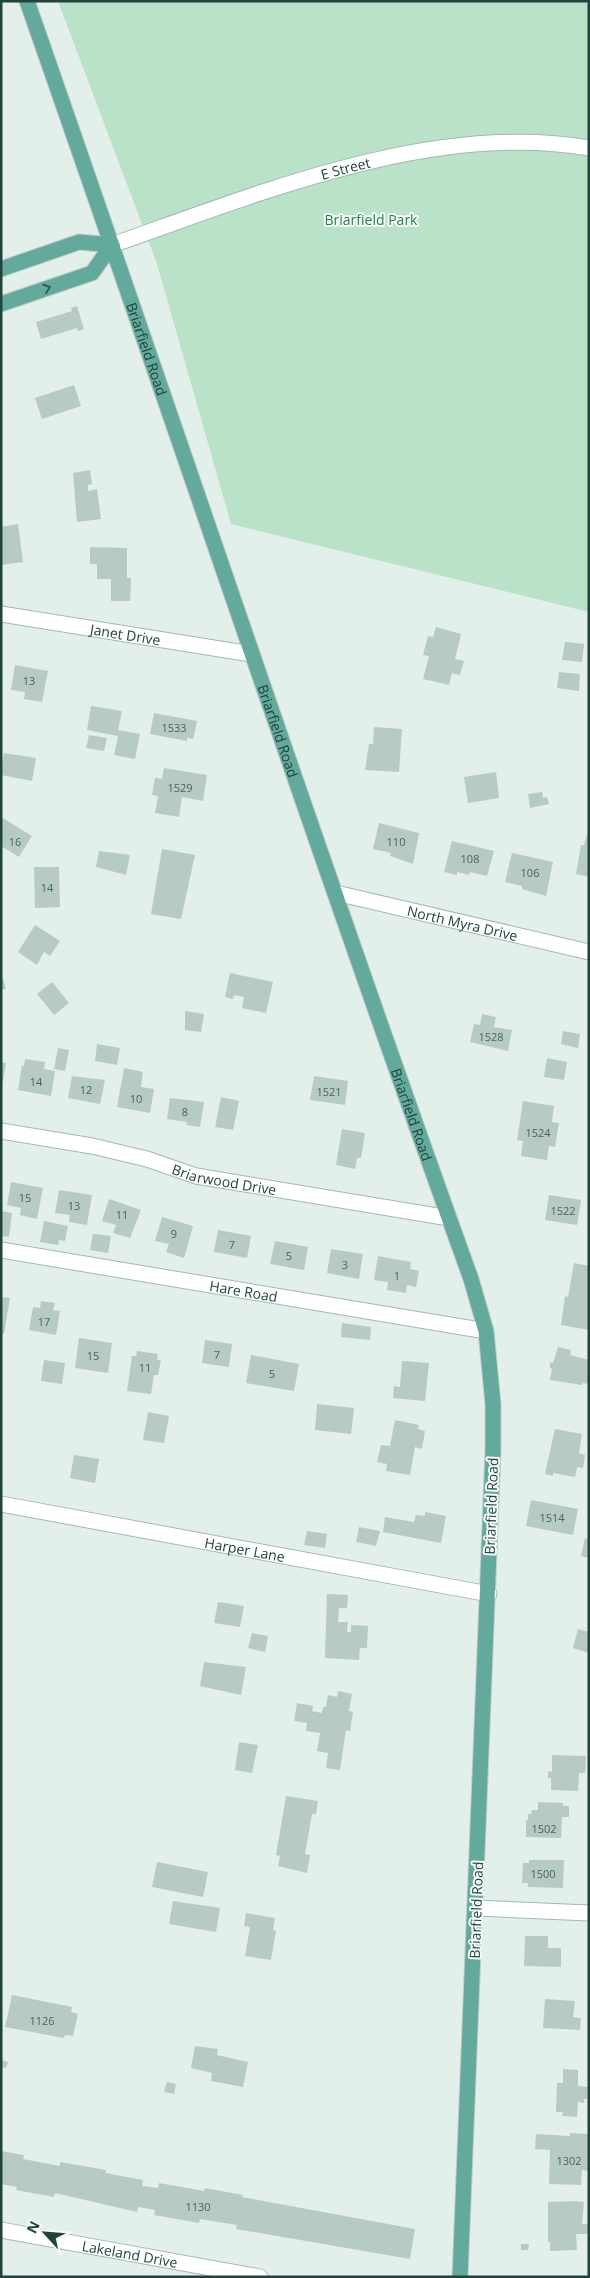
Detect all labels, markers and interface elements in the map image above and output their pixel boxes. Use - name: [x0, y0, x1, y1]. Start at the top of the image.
- street label: E Street: [318, 152, 372, 183]
- park label: Briarfield Park: [325, 210, 418, 229]
- one-way arrow: [42, 284, 51, 294]
- street label: Briarfield Road: [123, 300, 172, 398]
- street label: Janet Drive: [87, 619, 162, 649]
- house number: 13: [23, 673, 35, 688]
- street label: Briarfield Road: [254, 682, 303, 780]
- house number: 1533: [161, 720, 187, 735]
- house number: 1529: [167, 780, 193, 795]
- house number: 16: [9, 834, 21, 849]
- house number: 110: [387, 834, 405, 849]
- house number: 108: [461, 851, 479, 866]
- house number: 106: [521, 865, 539, 880]
- house number: 14: [41, 880, 54, 895]
- street label: North Myra Drive: [405, 900, 520, 945]
- house number: 1528: [478, 1029, 504, 1044]
- street label: Briarfield Road: [387, 1065, 437, 1163]
- house number: 14: [30, 1074, 43, 1089]
- house number: 12: [80, 1082, 92, 1097]
- house number: 1521: [316, 1084, 342, 1099]
- house number: 10: [130, 1091, 142, 1106]
- house number: 8: [182, 1104, 188, 1119]
- house number: 1524: [525, 1125, 551, 1140]
- street label: Briarwood Drive: [170, 1159, 278, 1199]
- house number: 15: [19, 1190, 31, 1205]
- house number: 13: [68, 1198, 80, 1213]
- house number: 1522: [550, 1203, 576, 1218]
- house number: 11: [116, 1207, 128, 1222]
- house number: 9: [171, 1226, 177, 1241]
- house number: 7: [229, 1237, 235, 1252]
- house number: 5: [286, 1248, 292, 1263]
- house number: 3: [342, 1257, 348, 1272]
- house number: 1: [394, 1268, 400, 1283]
- street label: Hare Road: [208, 1275, 279, 1306]
- house number: 17: [38, 1314, 50, 1329]
- house number: 7: [214, 1347, 220, 1362]
- house number: 15: [87, 1348, 99, 1363]
- house number: 11: [139, 1360, 151, 1375]
- house number: 5: [269, 1366, 275, 1381]
- street label: Briarfield Road: [480, 1457, 502, 1555]
- house number: 1514: [539, 1510, 565, 1525]
- street label: Harper Lane: [203, 1532, 287, 1566]
- house number: 1502: [531, 1821, 557, 1836]
- street label: Briarfield Road: [465, 1861, 487, 1959]
- house number: 1500: [530, 1866, 556, 1881]
- house number: 1126: [29, 2013, 55, 2028]
- house number: 1302: [556, 2153, 582, 2168]
- house number: 1130: [185, 2199, 211, 2214]
- north arrow: [20, 2208, 70, 2258]
- text: N: [22, 2218, 44, 2236]
- street label: Lakeland Drive: [81, 2235, 179, 2271]

